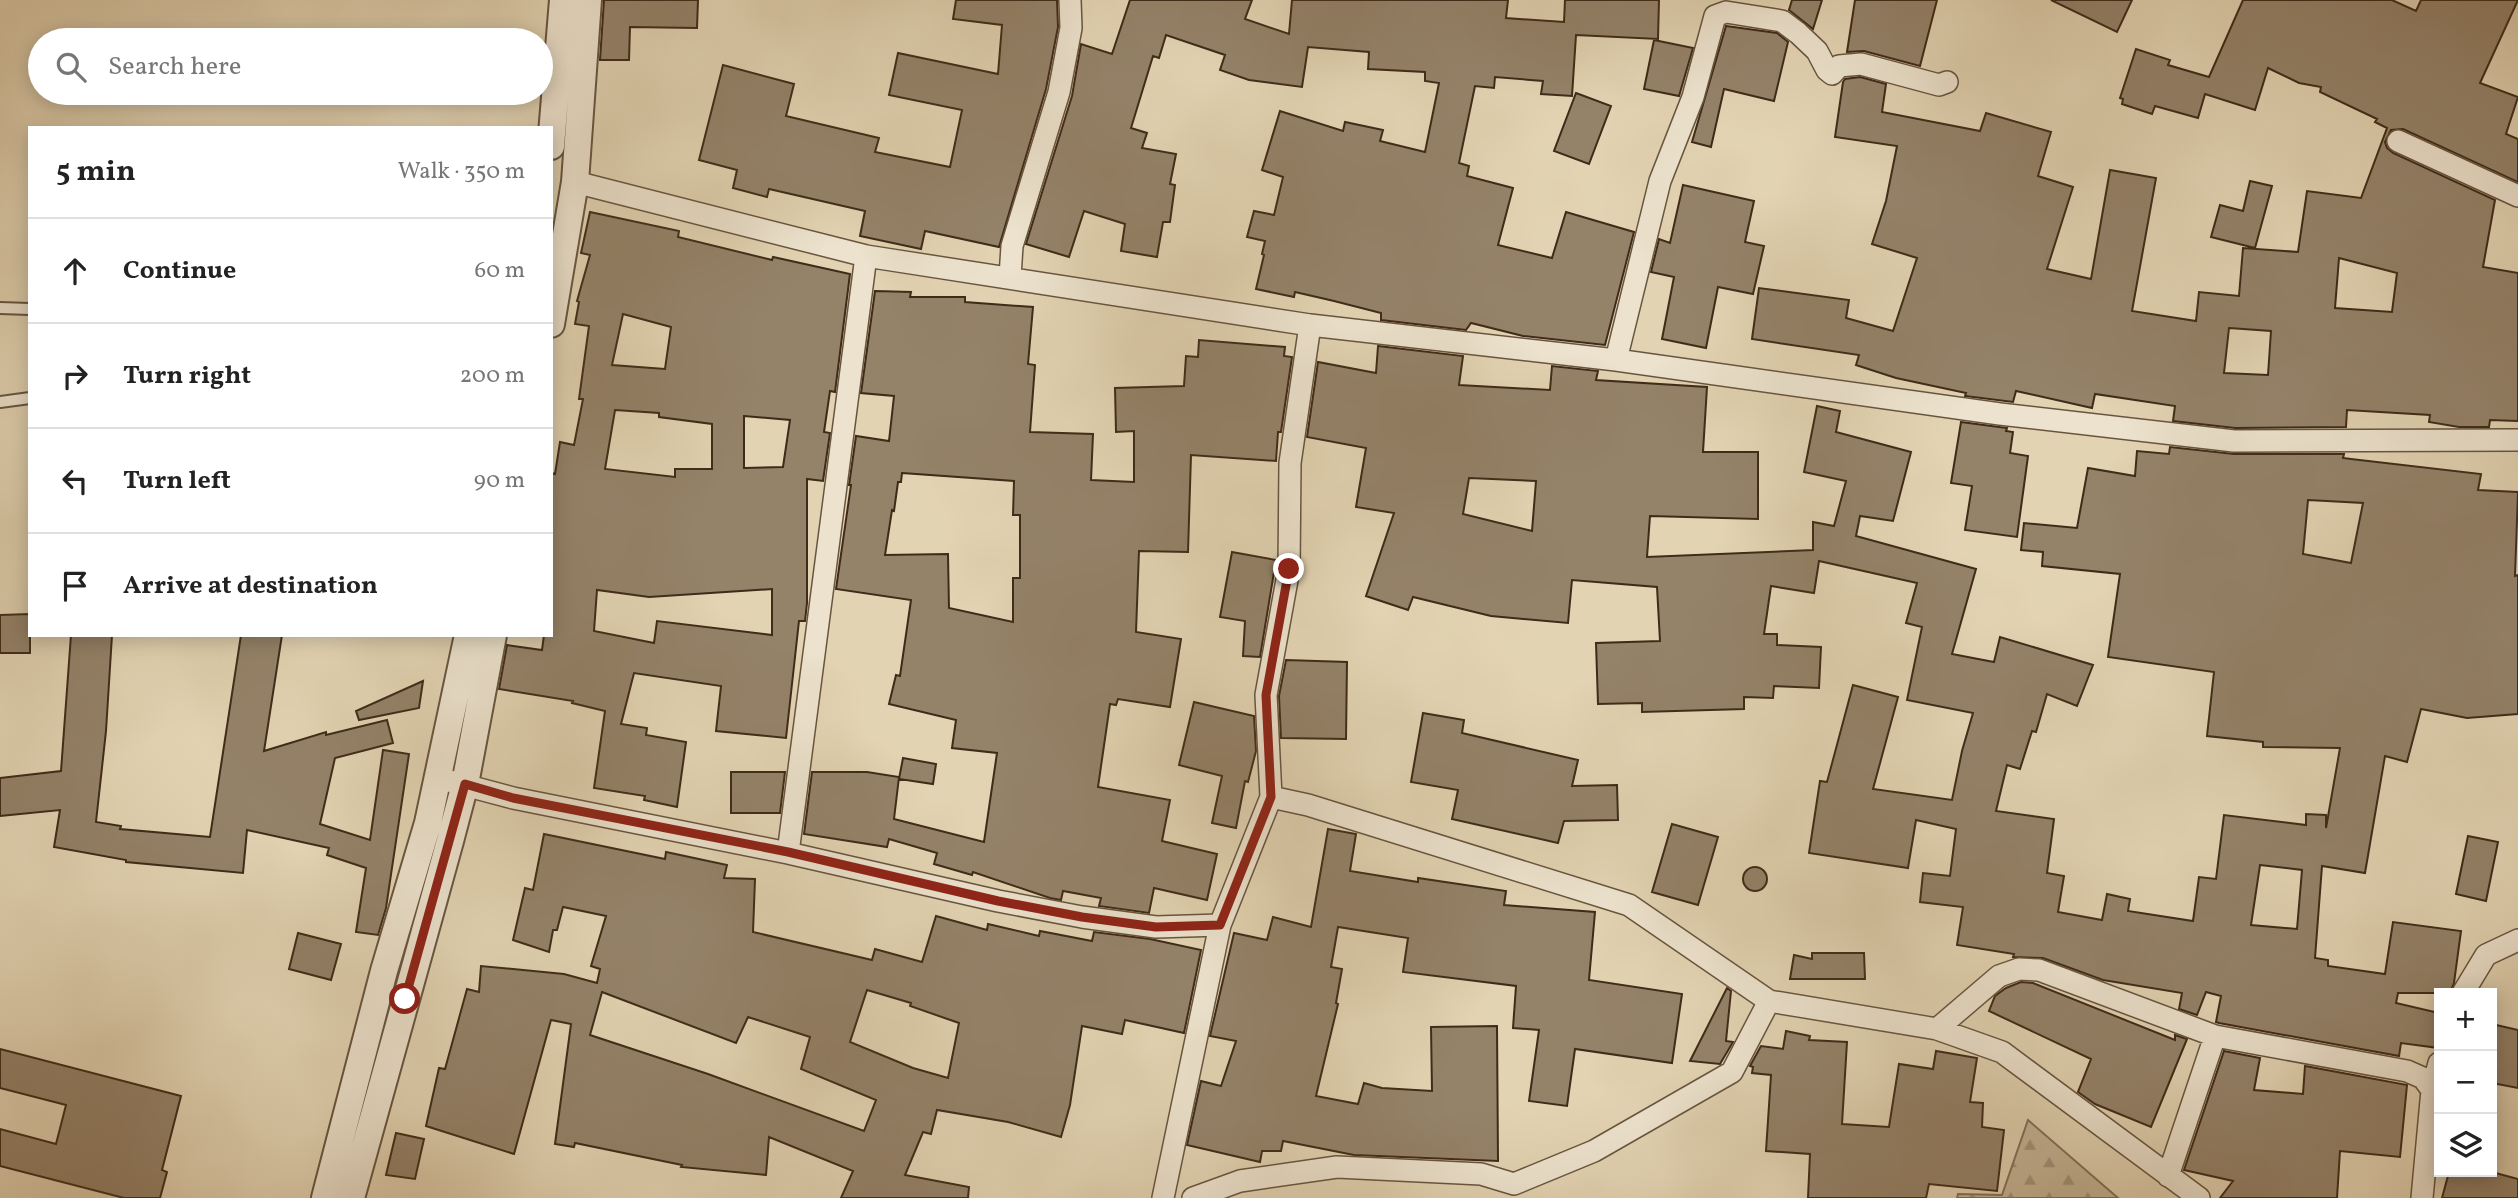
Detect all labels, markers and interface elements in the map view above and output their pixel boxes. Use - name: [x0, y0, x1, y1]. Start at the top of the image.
- search box: [28, 28, 553, 105]
- icon: search: [52, 48, 90, 86]
- text: Search here: [108, 49, 241, 85]
- text: 5 min: [56, 151, 136, 193]
- text: Walk · 350 m: [398, 156, 525, 188]
- icon: ahead: [56, 252, 94, 290]
- text: Continue: [123, 253, 236, 289]
- text: 60 m: [475, 255, 525, 287]
- icon: right: [56, 357, 94, 395]
- text: Turn right: [123, 358, 251, 394]
- text: 200 m: [460, 360, 525, 392]
- icon: left: [56, 462, 94, 500]
- text: Turn left: [123, 463, 231, 499]
- text: 90 m: [474, 465, 525, 497]
- route end: [1273, 553, 1304, 584]
- icon: arrive: [56, 567, 94, 605]
- text: Arrive at destination: [123, 568, 378, 604]
- route start: [389, 983, 420, 1014]
- map controls: [2434, 988, 2497, 1177]
- button: +: [2434, 988, 2497, 1051]
- button: −: [2434, 1051, 2497, 1114]
- button: layers: [2434, 1114, 2497, 1177]

